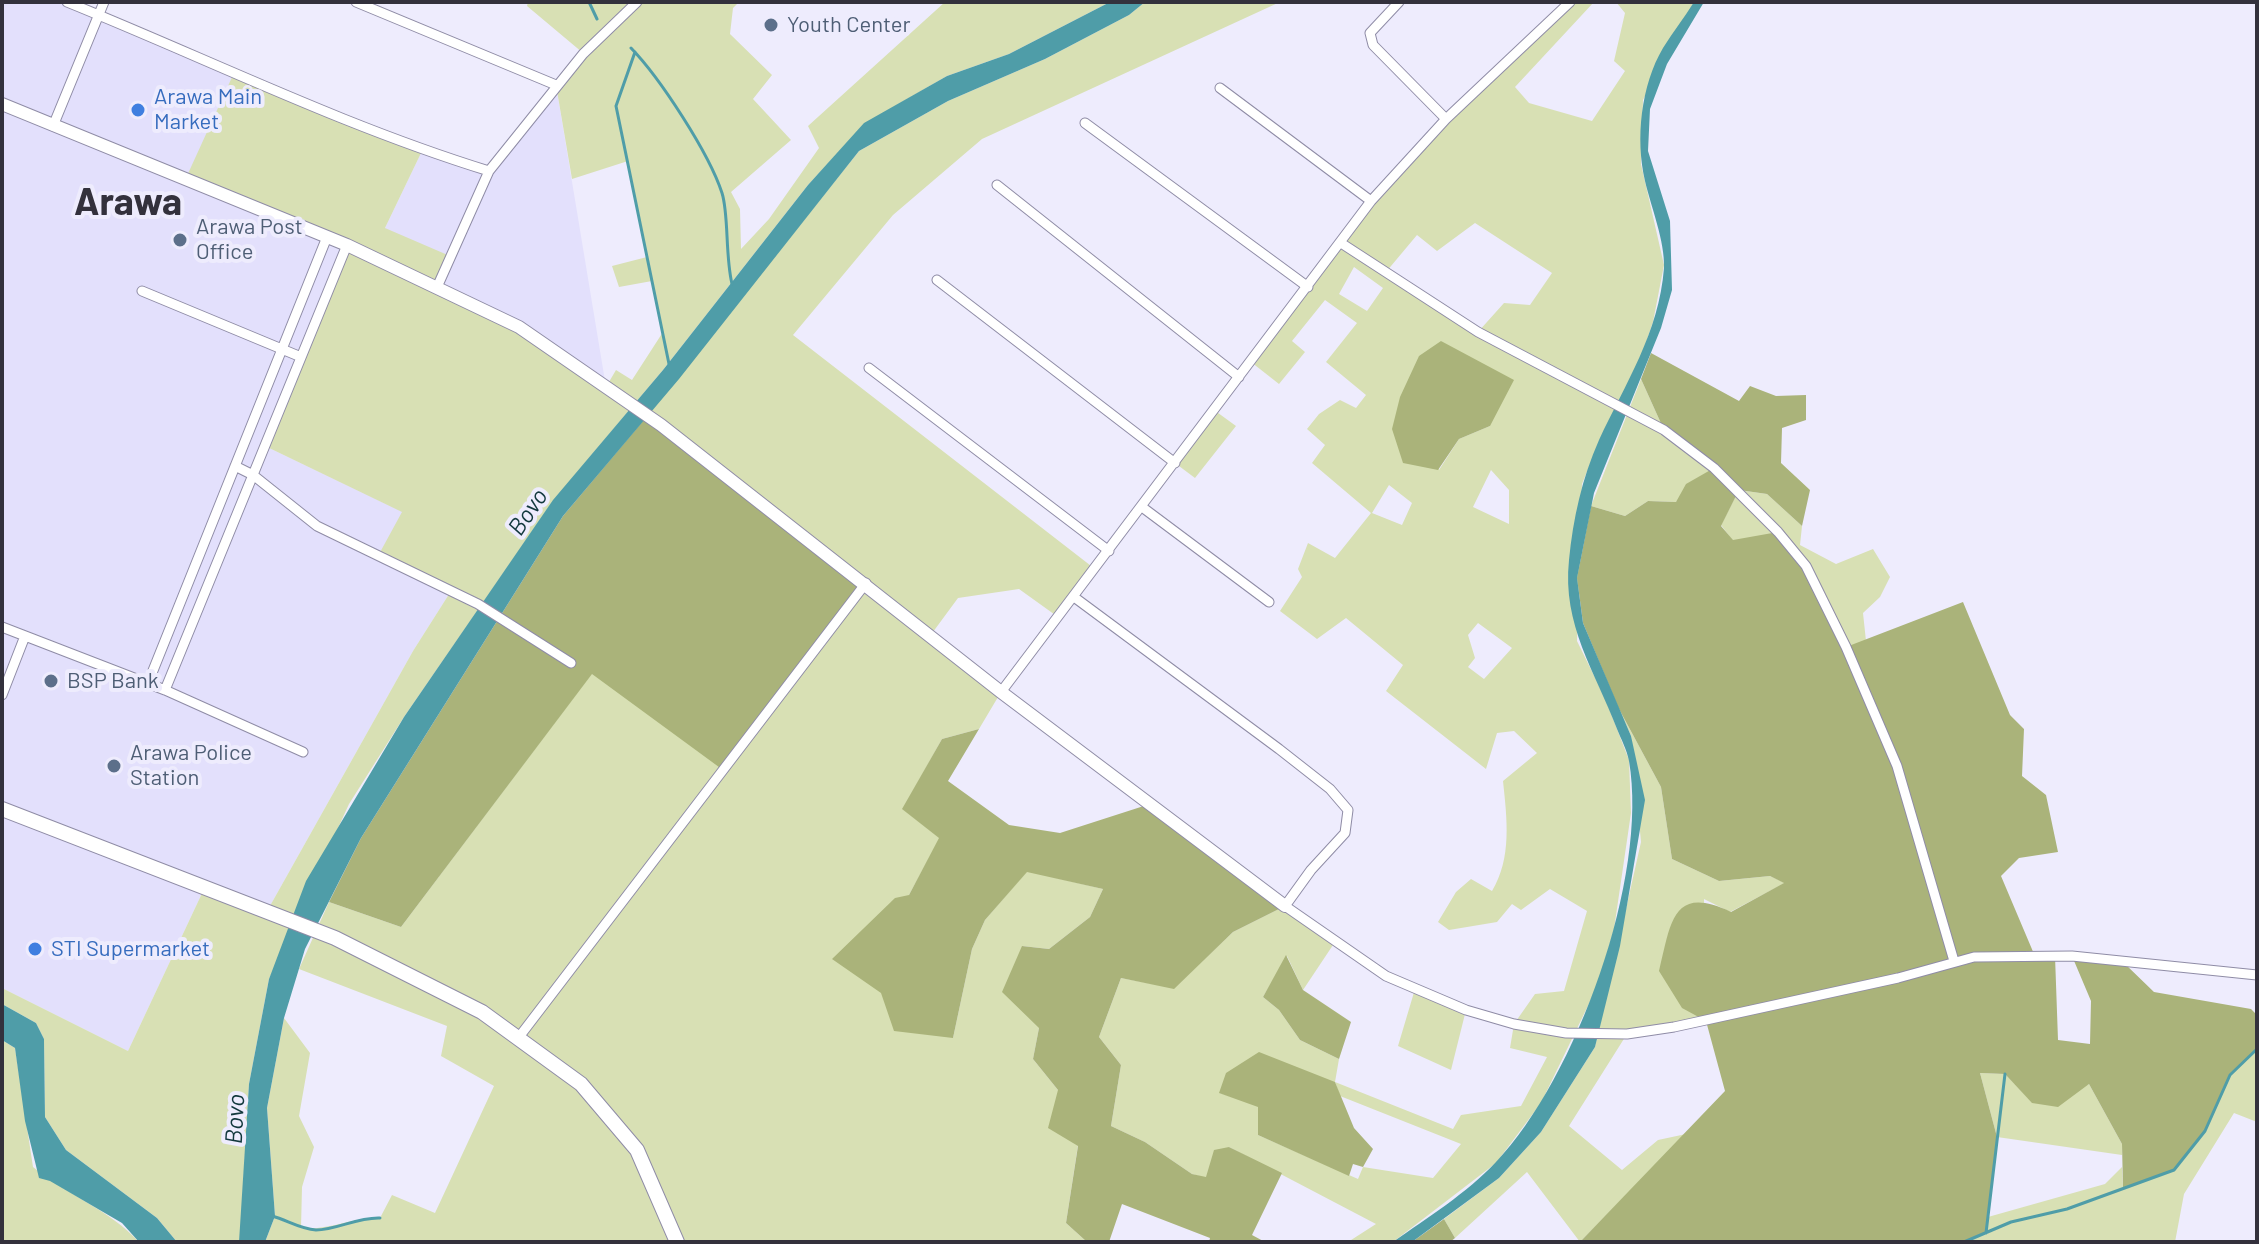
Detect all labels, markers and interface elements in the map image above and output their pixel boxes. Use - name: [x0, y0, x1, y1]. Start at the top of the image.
- place label: Youth Center: [787, 12, 910, 38]
- marker: Youth Center: [762, 16, 780, 34]
- place label: Arawa Main Market: [154, 84, 262, 136]
- marker: Arawa Main Market: [129, 101, 147, 119]
- district label: Arawa: [74, 179, 182, 225]
- place label: Arawa Post Office: [196, 214, 303, 266]
- marker: Arawa Post Office: [171, 231, 189, 249]
- water label: Bovo: [502, 483, 554, 541]
- place label: BSP Bank: [67, 668, 159, 694]
- marker: BSP Bank: [42, 672, 60, 690]
- place label: Arawa Police Station: [130, 740, 252, 792]
- marker: Arawa Police Station: [105, 757, 123, 775]
- place label: STI Supermarket: [51, 936, 210, 962]
- marker: STI Supermarket: [26, 940, 44, 958]
- water label: Bovo: [219, 1093, 251, 1145]

